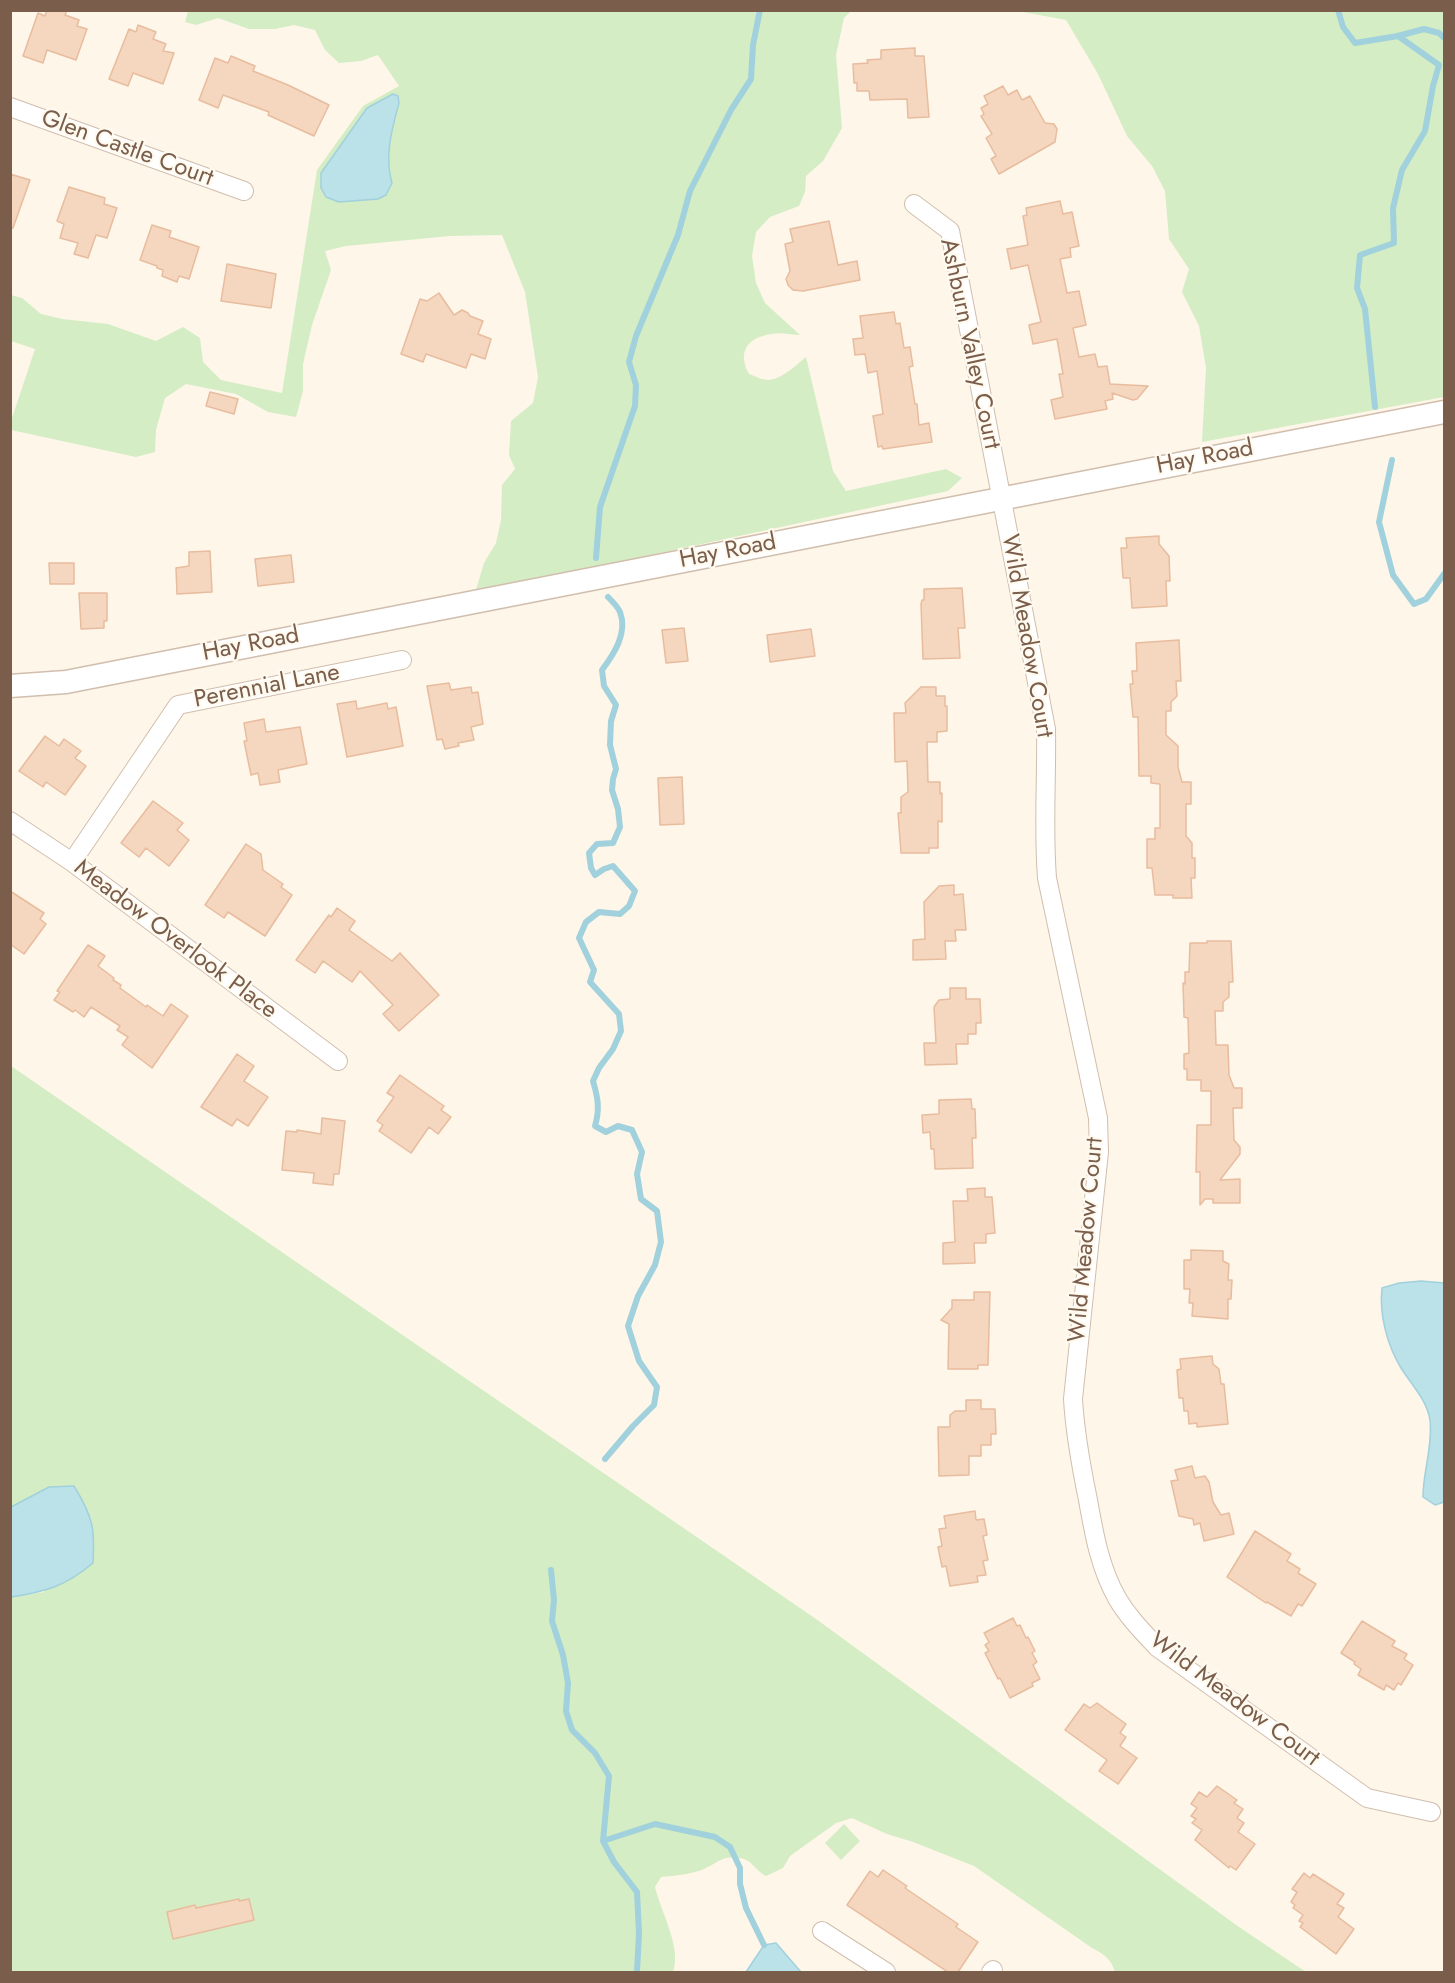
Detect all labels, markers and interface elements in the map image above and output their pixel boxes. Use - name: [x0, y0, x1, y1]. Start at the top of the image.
- street label: Glen Castle Court: [37, 105, 217, 193]
- street label: Ashburn Valley Court: [933, 236, 1005, 452]
- street label: Hay Road: [1154, 435, 1256, 481]
- street label: Hay Road: [677, 529, 779, 575]
- street label: Wild Meadow Court: [994, 532, 1058, 740]
- street label: Hay Road: [200, 622, 302, 668]
- street label: Perennial Lane: [192, 659, 342, 715]
- street label: Meadow Overlook Place: [68, 854, 282, 1026]
- street label: Wild Meadow Court: [1064, 1136, 1110, 1344]
- street label: Wild Meadow Court: [1143, 1627, 1325, 1773]

